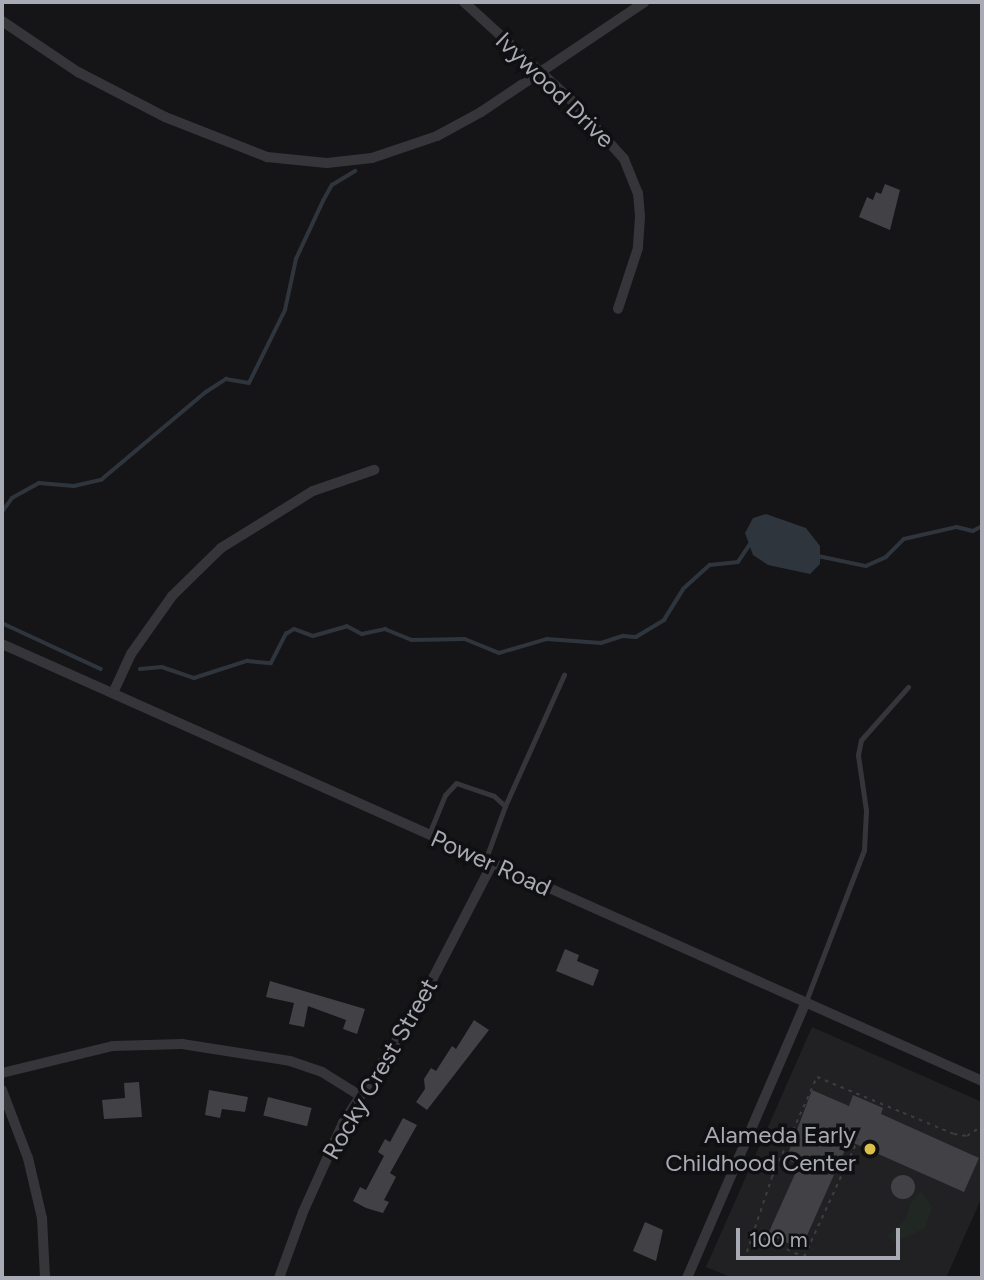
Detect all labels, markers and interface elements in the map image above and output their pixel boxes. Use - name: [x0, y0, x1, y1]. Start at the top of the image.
- street label: Ivywood Drive: [490, 26, 620, 154]
- street label: Power Road: [427, 824, 555, 902]
- street label: Rocky Crest Street: [317, 973, 443, 1165]
- place label: Alameda Early Childhood Center: [665, 1121, 856, 1177]
- marker: Alameda Early Childhood Center: [862, 1141, 878, 1157]
- scale bar: [739, 1214, 904, 1258]
- text: 100 m: [749, 1227, 808, 1252]

